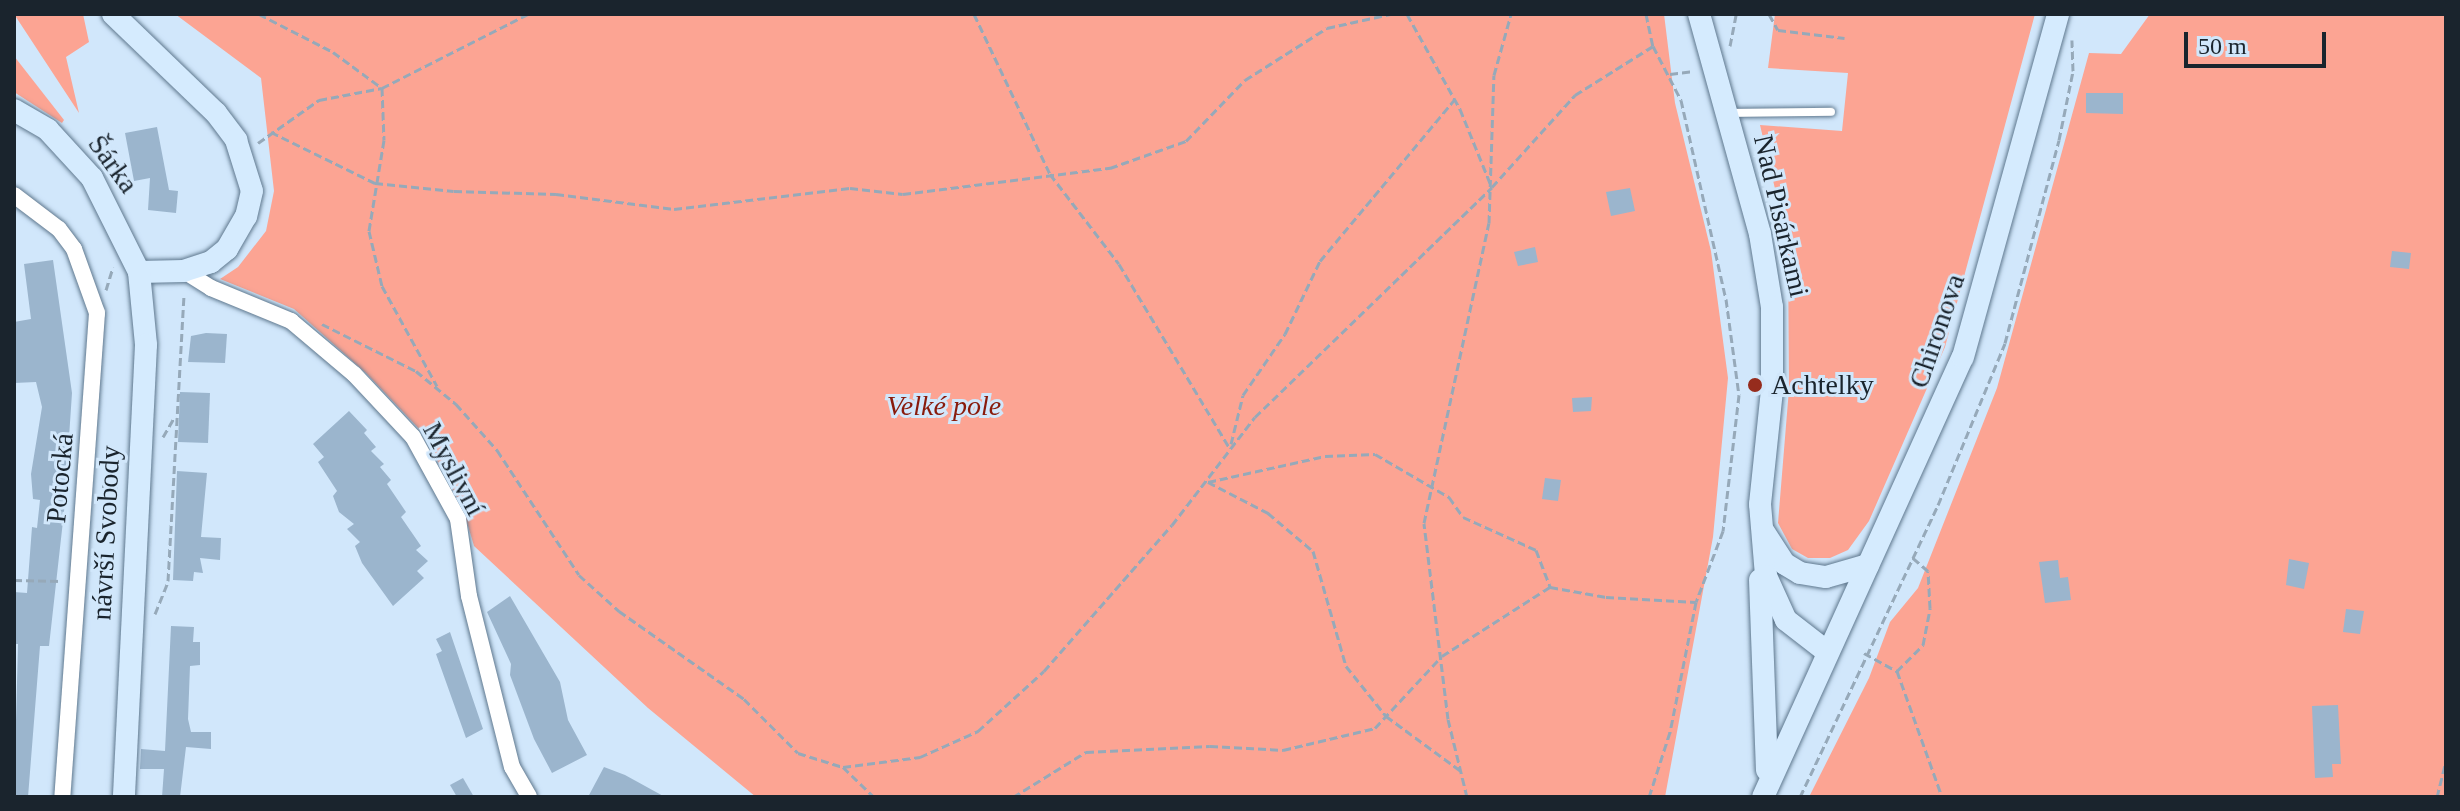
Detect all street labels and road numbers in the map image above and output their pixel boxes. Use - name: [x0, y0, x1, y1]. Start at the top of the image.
- street label: Šárka: [81, 128, 145, 200]
- street label: Nad Pisárkami: [1746, 132, 1816, 300]
- street label: Chironova: [1902, 270, 1972, 392]
- street label: Myslivní: [415, 416, 493, 522]
- street label: Potocká: [39, 432, 81, 524]
- street label: návrší Svobody: [85, 445, 127, 621]

